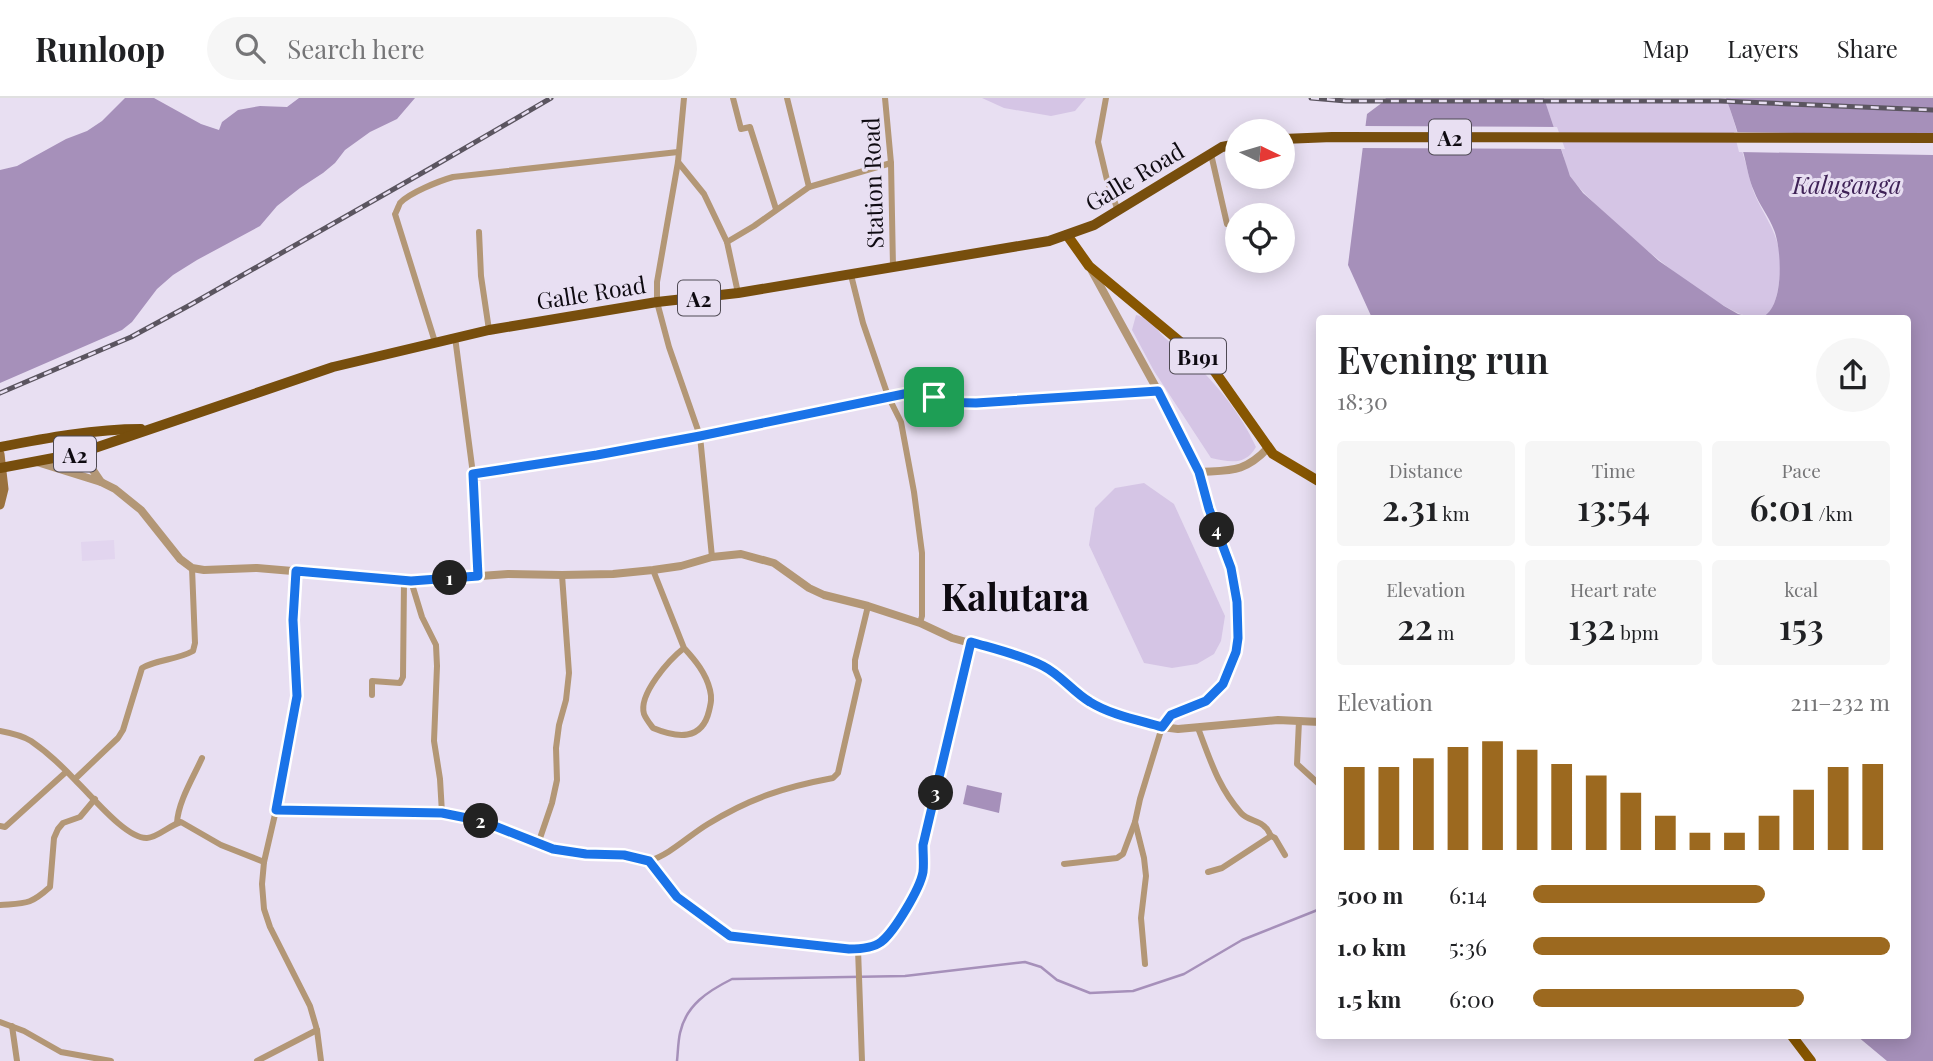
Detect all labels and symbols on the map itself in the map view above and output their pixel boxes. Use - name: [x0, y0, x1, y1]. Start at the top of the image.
- street label: Station Road: [854, 117, 890, 249]
- north arrow: [1225, 119, 1295, 189]
- road number: A2: [1429, 120, 1471, 154]
- street label: Galle Road: [1079, 134, 1189, 218]
- water label: Kaluganga: [1791, 168, 1902, 200]
- street label: Galle Road: [534, 268, 648, 316]
- road number: A2: [678, 280, 720, 316]
- road number: B191: [1170, 338, 1226, 374]
- pin: [904, 367, 964, 427]
- road number: A2: [54, 436, 96, 472]
- pin: 4: [1200, 512, 1234, 548]
- pin: 1: [433, 560, 468, 596]
- district label: Kalutara: [941, 571, 1089, 620]
- pin: 3: [918, 776, 954, 810]
- pin: 2: [463, 804, 498, 838]

